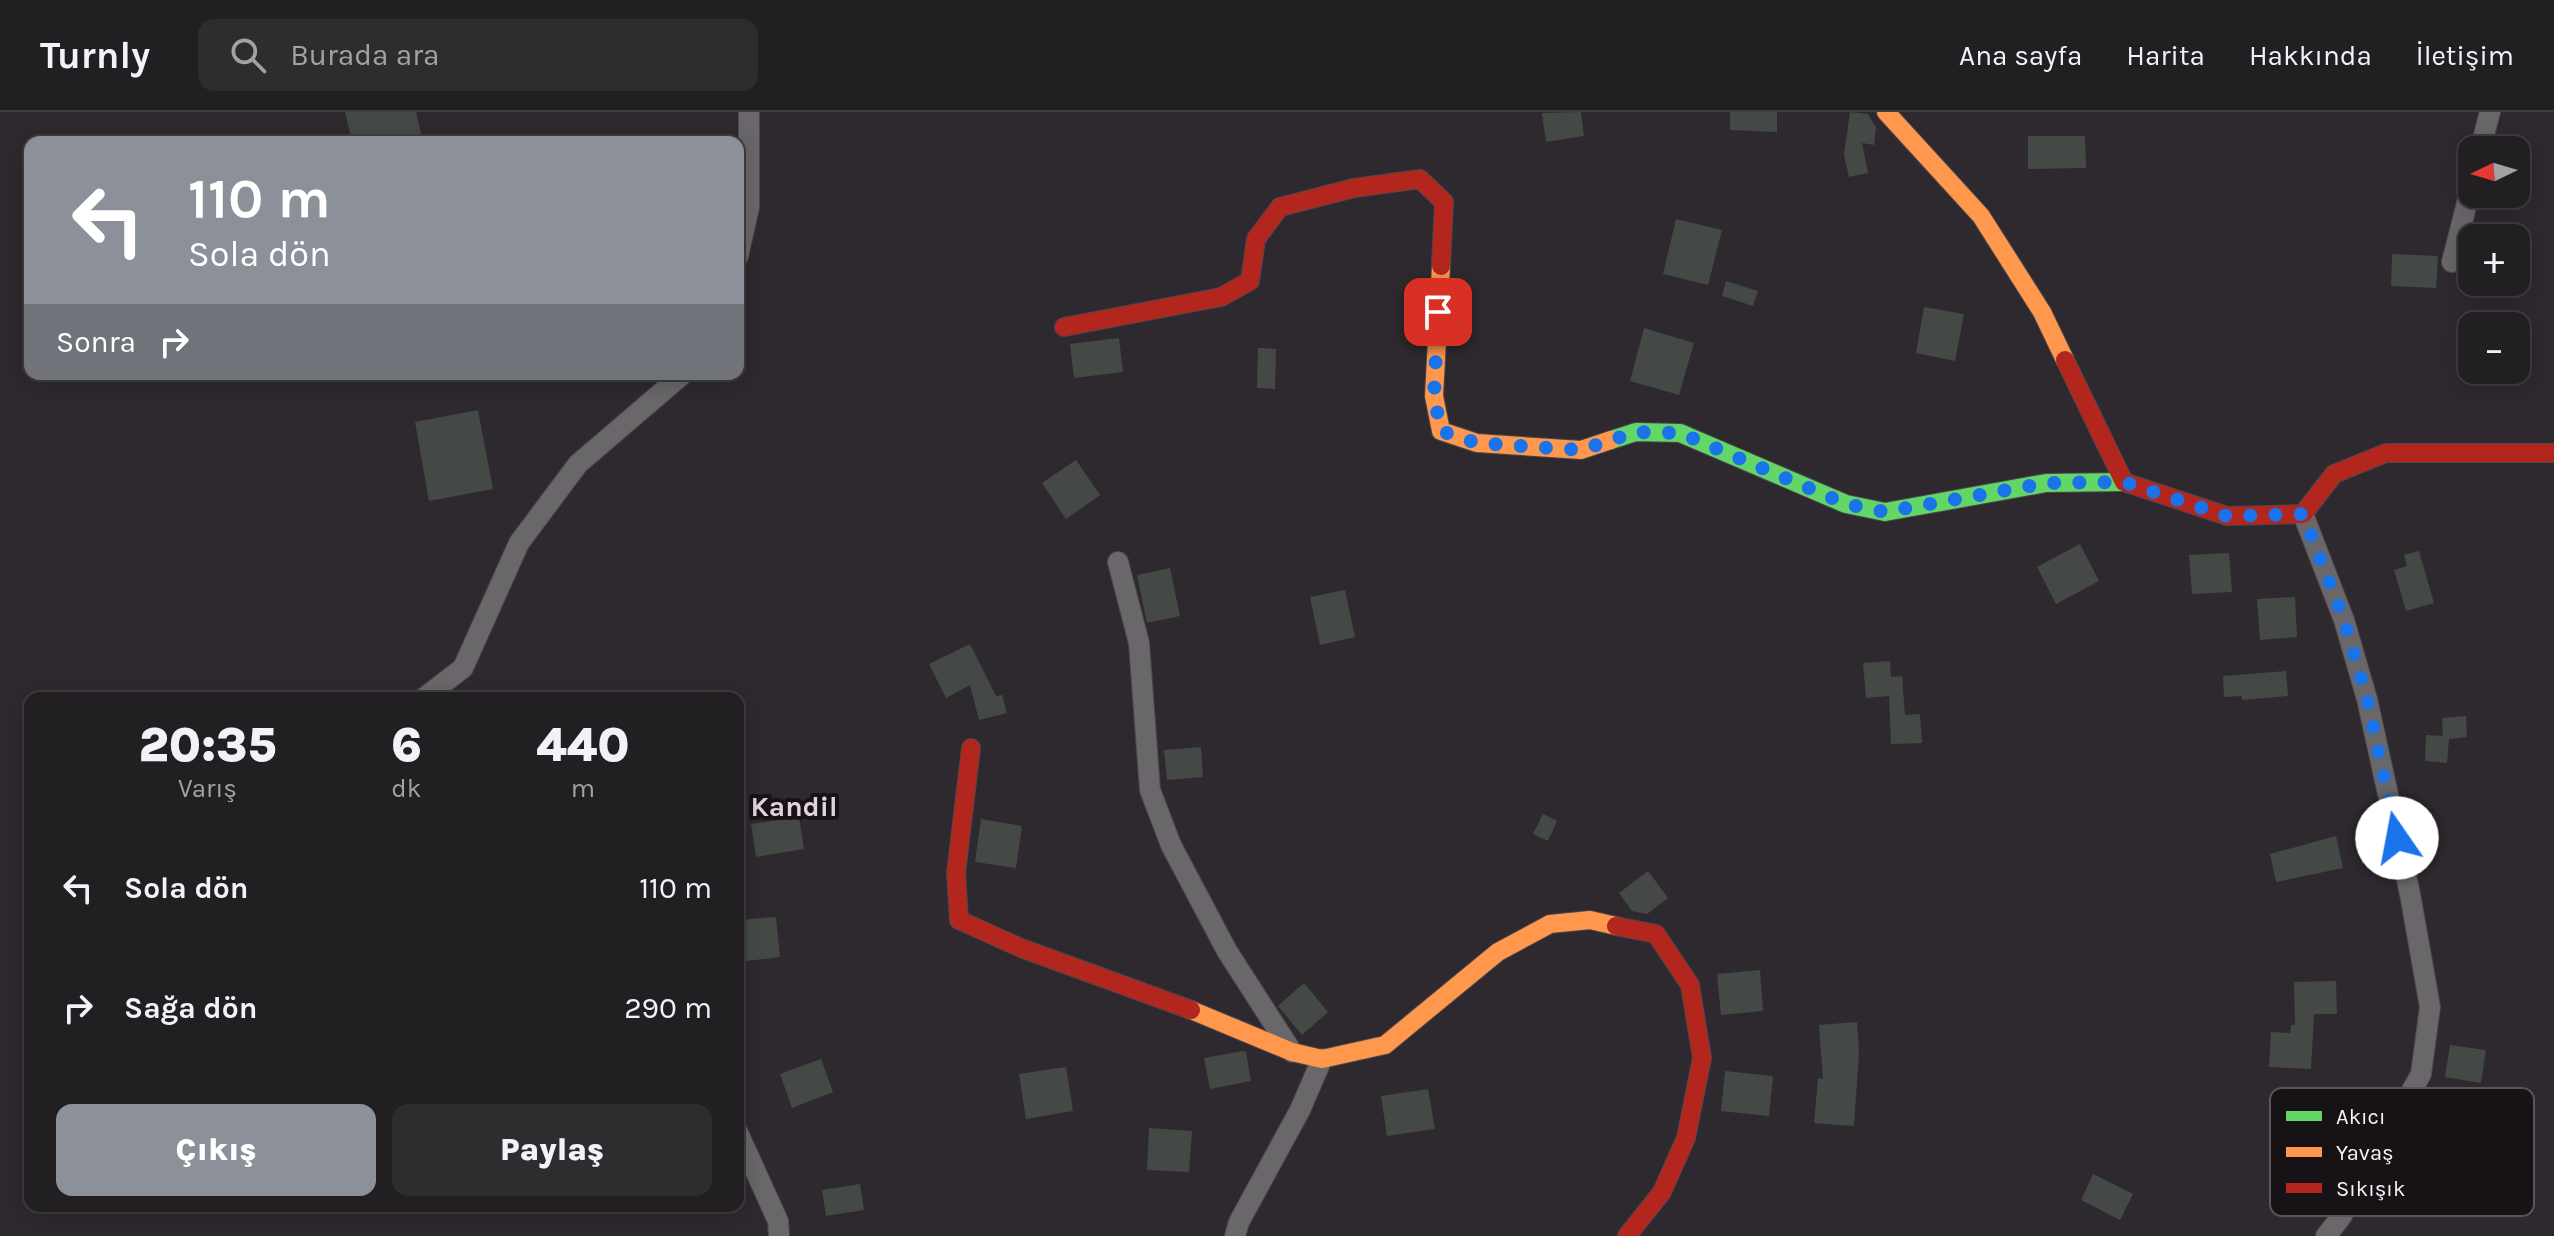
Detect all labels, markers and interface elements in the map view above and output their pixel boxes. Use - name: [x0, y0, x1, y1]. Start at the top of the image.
- search box: [198, 19, 758, 91]
- text: Turnly: [40, 33, 150, 78]
- icon: search: [226, 33, 270, 77]
- text: Burada ara: [290, 37, 440, 73]
- text: Ana sayfa: [1959, 39, 2082, 72]
- text: Harita: [2126, 39, 2205, 72]
- text: Hakkında: [2249, 39, 2372, 72]
- text: İletişim: [2416, 39, 2514, 72]
- north arrow: [2458, 136, 2530, 208]
- map controls: [2458, 136, 2530, 384]
- text: 110 m: [188, 166, 331, 231]
- icon: left: [56, 168, 160, 272]
- button: +: [2458, 224, 2530, 296]
- text: Sola dön: [188, 233, 331, 275]
- pin: [1404, 278, 1472, 346]
- icon: arrive: [1416, 290, 1460, 334]
- button: −: [2458, 312, 2530, 384]
- icon: right: [152, 320, 196, 364]
- text: Sonra: [56, 324, 136, 360]
- text: 20:35: [139, 717, 276, 773]
- text: 6: [391, 717, 422, 773]
- text: 440: [536, 717, 629, 773]
- text: Varış: [178, 773, 237, 804]
- text: dk: [391, 773, 421, 804]
- text: m: [571, 773, 595, 804]
- district label: Kandil: [750, 790, 838, 823]
- position arrow: [2355, 796, 2439, 880]
- icon: left: [56, 866, 100, 910]
- text: Sola dön: [124, 870, 248, 906]
- text: 110 m: [639, 870, 712, 906]
- icon: right: [56, 986, 100, 1030]
- text: Sağa dön: [124, 990, 257, 1026]
- text: 290 m: [624, 990, 712, 1026]
- legend: [2270, 1088, 2534, 1216]
- button: Çıkış: [56, 1104, 376, 1196]
- button: Paylaş: [392, 1104, 712, 1196]
- text: Akıcı: [2336, 1104, 2386, 1130]
- text: Yavaş: [2336, 1140, 2394, 1166]
- text: Sıkışık: [2336, 1176, 2405, 1202]

